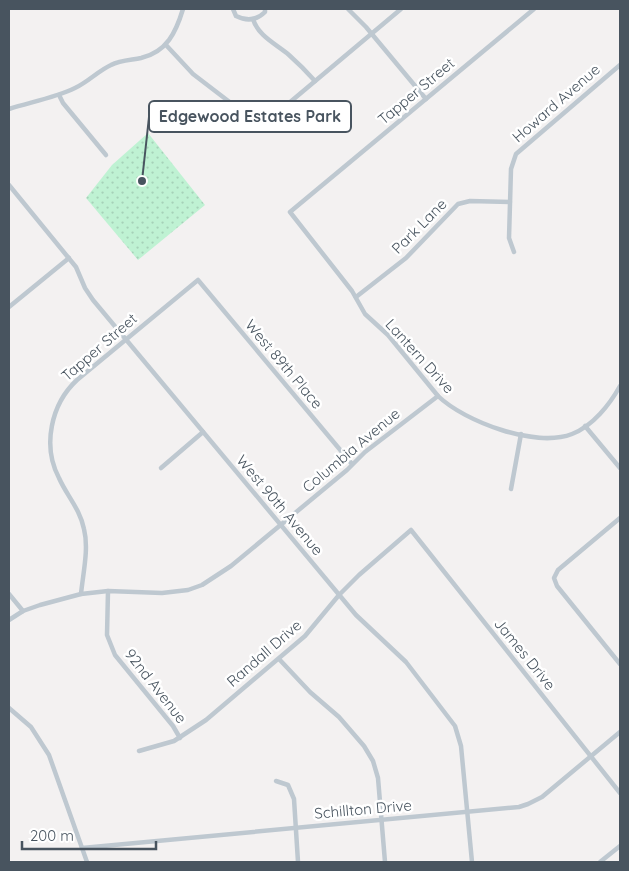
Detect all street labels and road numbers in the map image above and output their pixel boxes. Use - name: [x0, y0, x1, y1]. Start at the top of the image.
- street label: Tapper Street: [374, 53, 458, 129]
- street label: Howard Avenue: [508, 60, 604, 146]
- street label: Park Lane: [388, 195, 450, 257]
- street label: Tapper Street: [57, 309, 141, 385]
- street label: West 89th Place: [241, 315, 327, 413]
- street label: Lantern Drive: [382, 315, 458, 397]
- street label: Columbia Avenue: [298, 404, 404, 496]
- street label: West 90th Avenue: [232, 451, 328, 559]
- street label: James Drive: [490, 614, 560, 694]
- street label: Randall Drive: [223, 615, 305, 691]
- street label: 92nd Avenue: [121, 645, 191, 727]
- street label: Schillton Drive: [313, 795, 413, 823]

